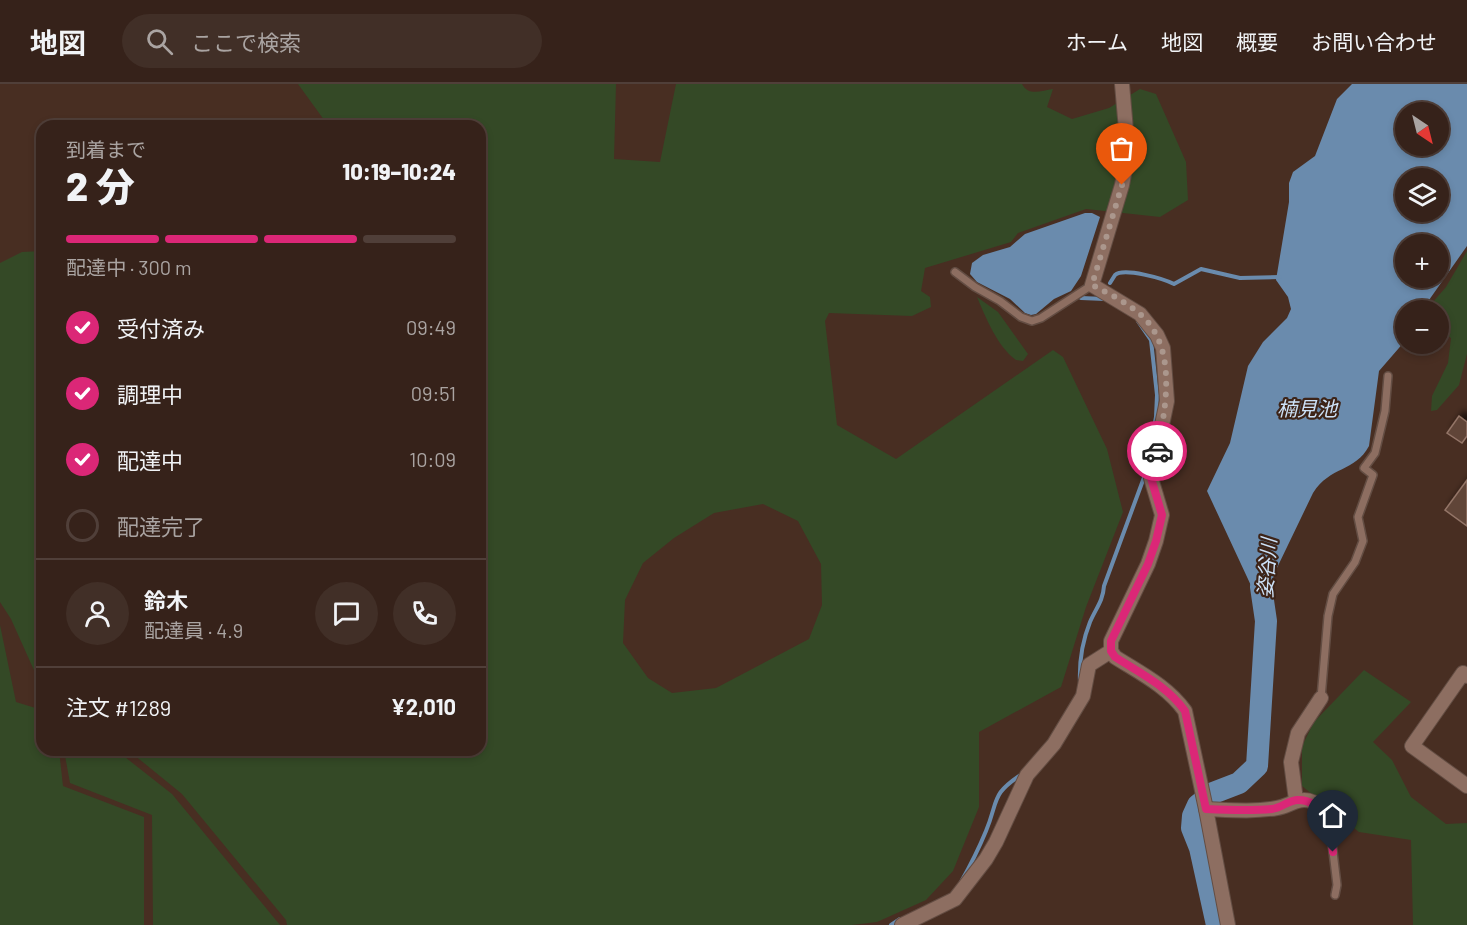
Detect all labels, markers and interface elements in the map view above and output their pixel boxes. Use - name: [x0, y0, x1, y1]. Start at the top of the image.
- search box: [122, 14, 542, 68]
- text: 地図: [30, 25, 86, 59]
- icon: search: [143, 25, 176, 58]
- text: ここで検索: [191, 29, 301, 55]
- text: ホーム: [1066, 29, 1128, 54]
- text: 地図: [1161, 29, 1203, 54]
- text: 概要: [1236, 29, 1278, 54]
- text: お問い合わせ: [1311, 29, 1437, 54]
- north arrow: [1395, 102, 1449, 156]
- map controls: [1395, 102, 1449, 354]
- pin: [1096, 123, 1147, 185]
- icon: bag: [1105, 132, 1138, 165]
- text: 到着まで: [66, 137, 146, 161]
- text: 10:19–10:24: [342, 158, 456, 184]
- text: 2 分: [66, 162, 135, 209]
- button: layers: [1395, 168, 1449, 222]
- button: +: [1395, 234, 1449, 288]
- text: 配達中 · 300 m: [66, 255, 192, 279]
- button: −: [1395, 300, 1449, 354]
- icon: check: [66, 311, 99, 344]
- text: 受付済み: [117, 315, 205, 341]
- text: 09:49: [406, 315, 456, 339]
- icon: check: [66, 377, 99, 410]
- text: 調理中: [117, 381, 183, 407]
- text: 09:51: [411, 381, 456, 405]
- water label: 楠見池: [1277, 396, 1339, 420]
- courier: [1127, 421, 1187, 481]
- icon: car: [1141, 435, 1174, 468]
- icon: check: [66, 443, 99, 476]
- text: 配達中: [117, 447, 183, 473]
- text: 10:09: [409, 447, 456, 471]
- text: 配達完了: [117, 513, 205, 539]
- water label: 姿谷川: [1252, 535, 1280, 599]
- button: person: [66, 582, 129, 645]
- button: chat: [315, 582, 378, 645]
- button: phone: [393, 582, 456, 645]
- text: 鈴木: [144, 587, 188, 613]
- text: 配達員 · 4.9: [144, 618, 243, 642]
- text: ¥2,010: [391, 693, 456, 719]
- text: 注文 #1289: [66, 694, 171, 720]
- pin: [1307, 790, 1358, 852]
- icon: home: [1316, 799, 1349, 832]

